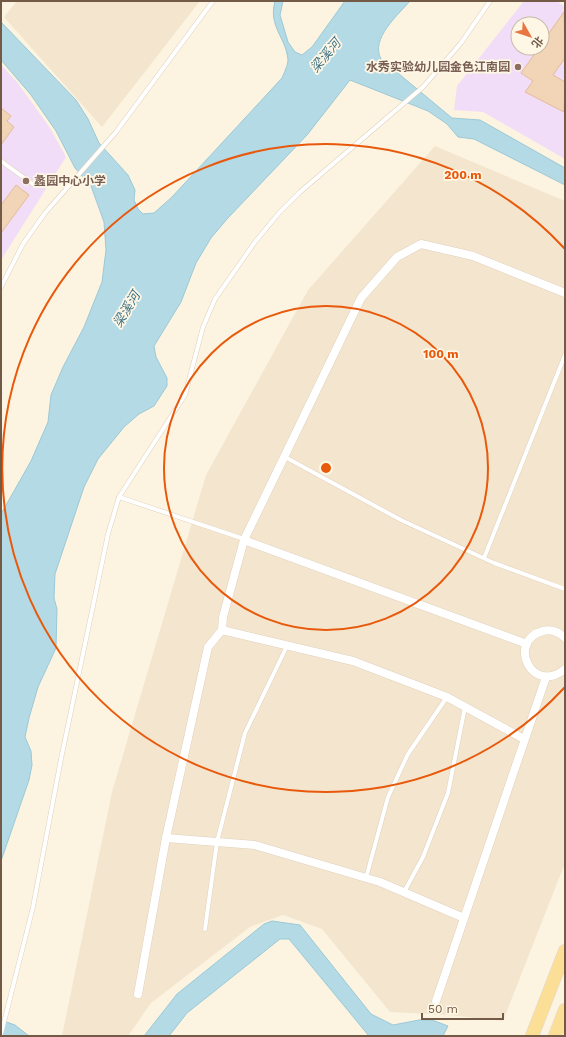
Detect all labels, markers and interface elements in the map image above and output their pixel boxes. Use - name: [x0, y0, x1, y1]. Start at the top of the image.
- north arrow: [510, 16, 550, 56]
- water label: 梁溪河: [307, 33, 346, 75]
- text: 北: [529, 34, 546, 50]
- place label: 水秀实验幼儿园金色江南园: [366, 60, 510, 74]
- marker: 水秀实验幼儿园金色江南园: [513, 62, 523, 72]
- text: 200 m: [444, 168, 482, 182]
- place label: 蠡园中心小学: [34, 174, 106, 188]
- marker: 蠡园中心小学: [21, 176, 31, 186]
- water label: 梁溪河: [110, 286, 144, 330]
- text: 100 m: [423, 347, 459, 361]
- centre of rings: [319, 461, 333, 475]
- scale bar: [422, 995, 503, 1021]
- text: 50 m: [428, 1002, 458, 1016]

